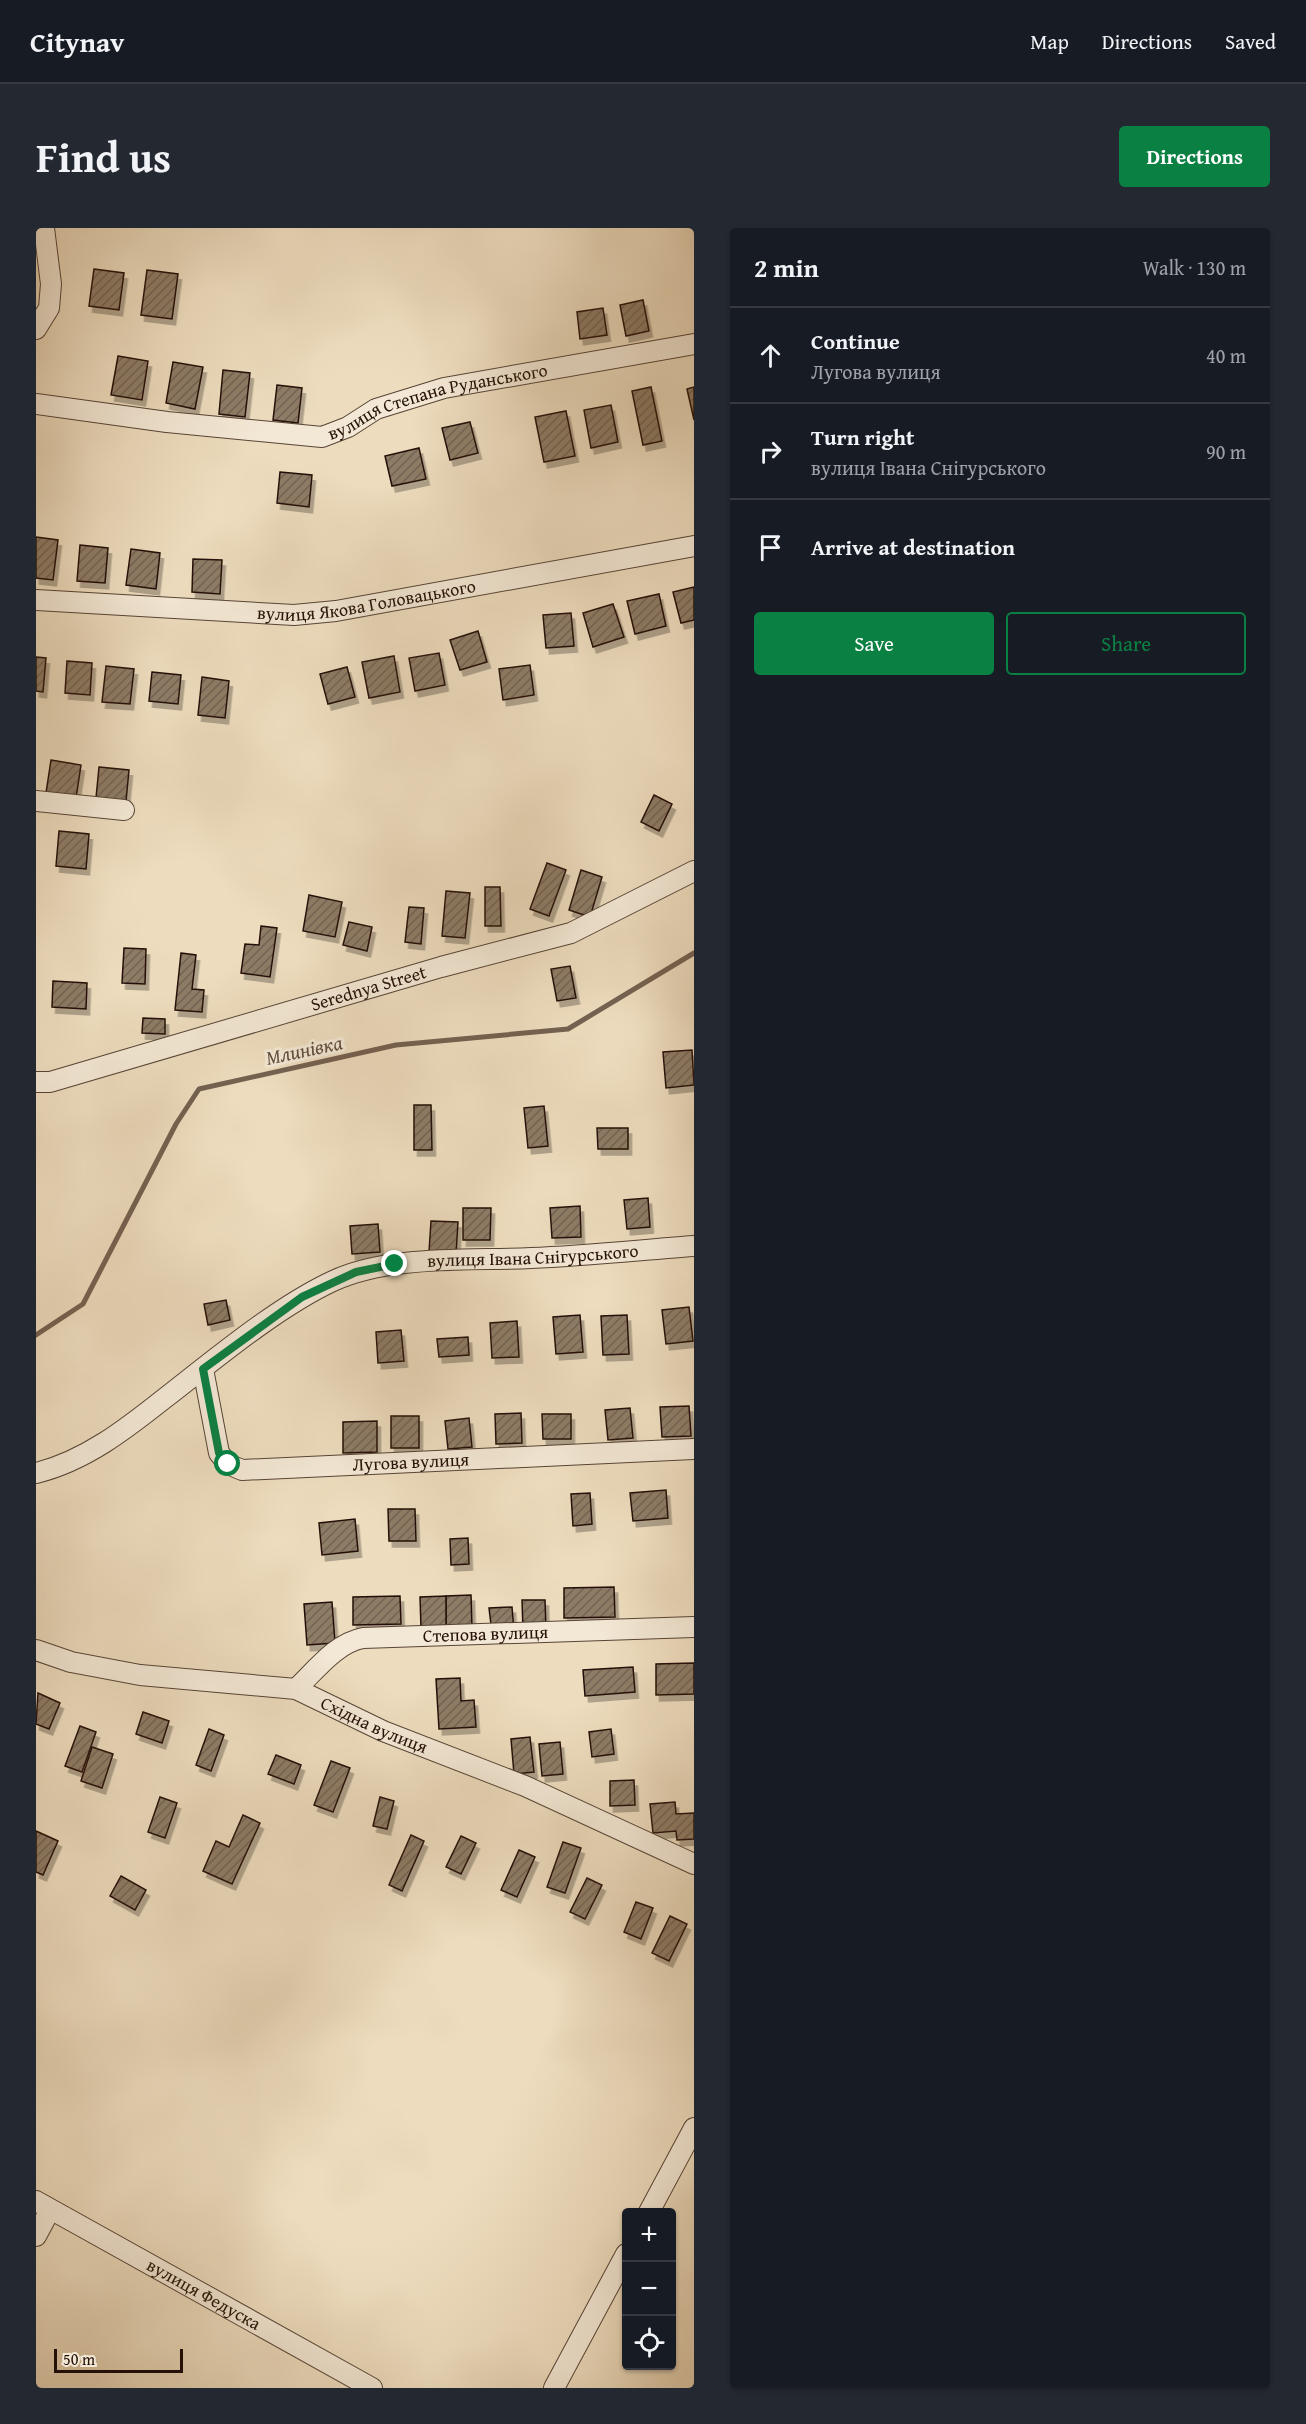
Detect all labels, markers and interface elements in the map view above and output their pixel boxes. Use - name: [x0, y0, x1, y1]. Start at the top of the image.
- text: Citynav: [30, 21, 124, 62]
- text: Map: [1030, 26, 1069, 57]
- text: Directions: [1102, 26, 1192, 57]
- text: Saved: [1225, 26, 1276, 57]
- text: Find us: [36, 126, 171, 187]
- button: Directions: [1119, 126, 1270, 187]
- text: 2 min: [754, 248, 819, 287]
- text: Walk · 130 m: [1143, 253, 1246, 282]
- text: Continue: [811, 325, 900, 357]
- icon: ahead: [754, 339, 787, 372]
- text: 40 m: [1206, 341, 1246, 370]
- street label: вулиця Степана Руданського: [323, 356, 550, 447]
- text: Лугова вулиця: [811, 357, 941, 386]
- text: Turn right: [811, 421, 914, 453]
- icon: right: [754, 435, 787, 468]
- text: 90 m: [1206, 437, 1246, 466]
- text: вулиця Івана Снігурського: [811, 453, 1046, 482]
- icon: arrive: [754, 531, 787, 564]
- text: Arrive at destination: [811, 531, 1015, 563]
- street label: вулиця Якова Головацького: [256, 572, 478, 628]
- button: Save: [754, 612, 994, 675]
- button: Share: [1006, 612, 1246, 675]
- street label: Serednya Street: [307, 958, 430, 1018]
- water label: Млинівка: [263, 1027, 346, 1072]
- street label: вулиця Івана Снігурського: [426, 1237, 639, 1274]
- route end: [381, 1250, 407, 1276]
- street label: Лугова вулиця: [352, 1445, 470, 1478]
- route start: [214, 1450, 240, 1476]
- street label: Степова вулиця: [422, 1618, 549, 1649]
- street label: Східна вулиця: [316, 1689, 432, 1760]
- map controls: [622, 2208, 676, 2370]
- button: +: [622, 2208, 676, 2262]
- street label: вулиця Федуска: [142, 2251, 266, 2337]
- button: −: [622, 2262, 676, 2316]
- button: locate: [622, 2316, 676, 2370]
- scale bar: [54, 2346, 183, 2374]
- text: 50 m: [63, 2347, 95, 2371]

